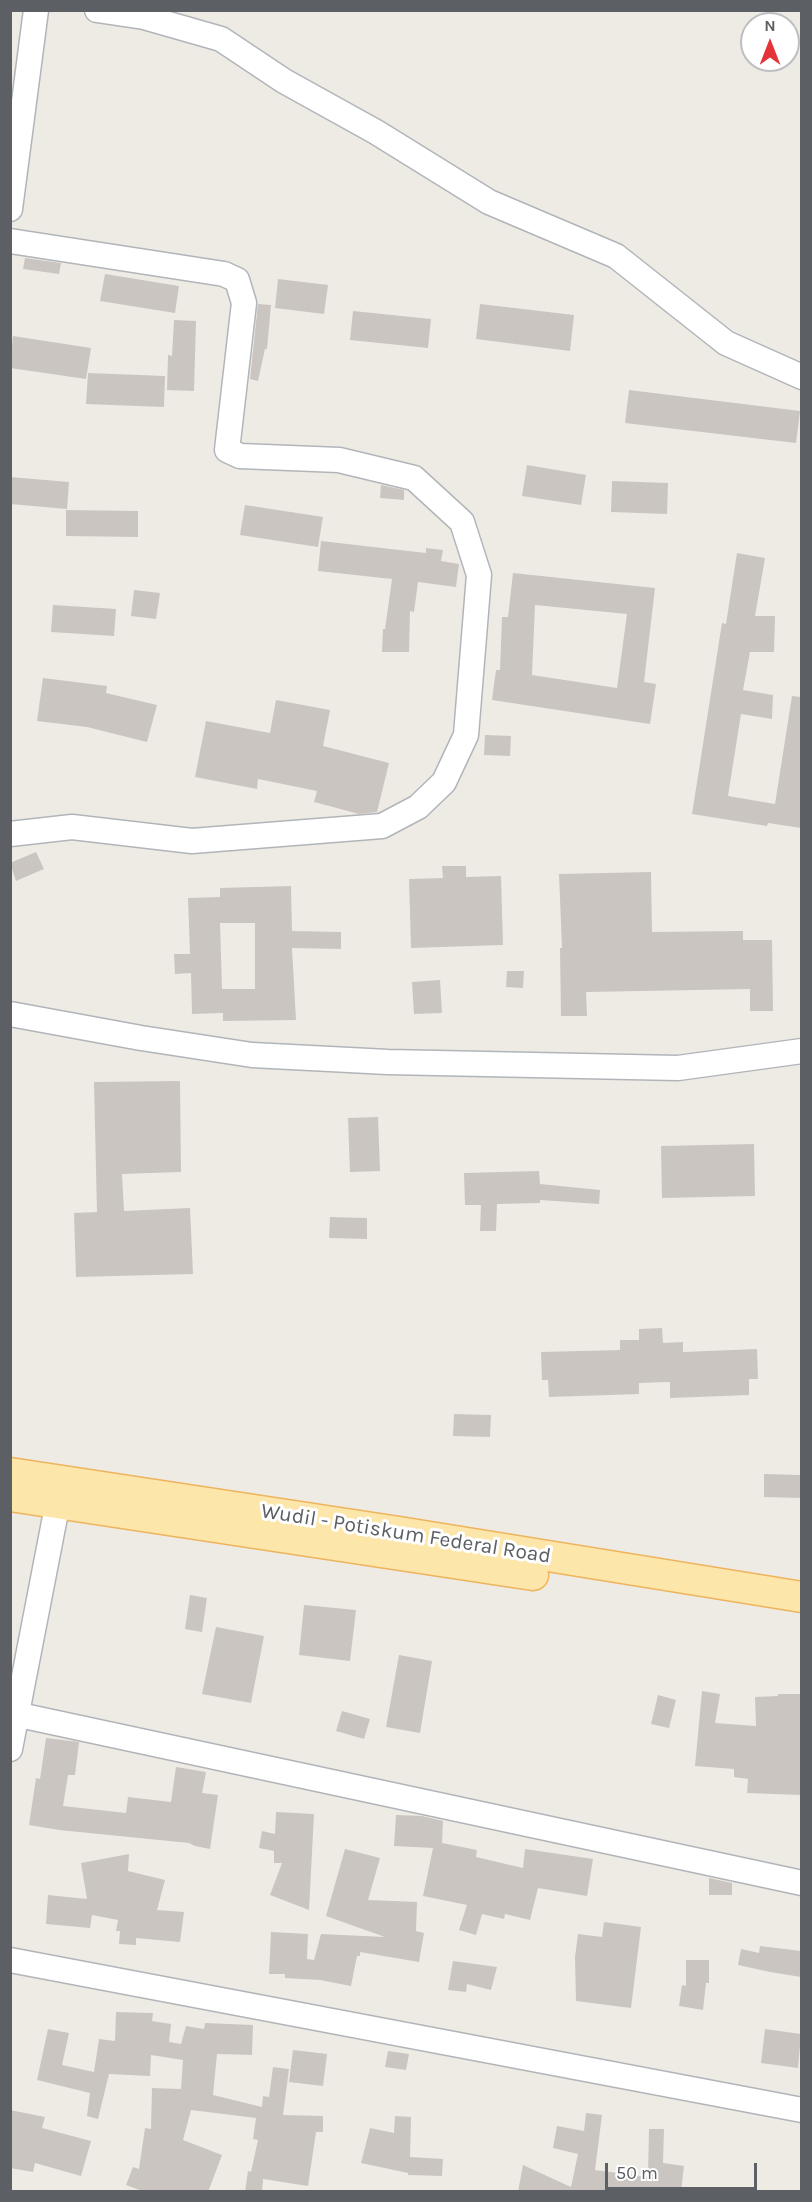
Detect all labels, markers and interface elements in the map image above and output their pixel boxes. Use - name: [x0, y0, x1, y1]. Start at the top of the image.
- north arrow: [740, 12, 800, 72]
- text: N: [764, 16, 776, 35]
- street label: Wudil - Potiskum Federal Road: [259, 1499, 553, 1569]
- scale bar: [608, 2151, 760, 2189]
- text: 50 m: [616, 2162, 658, 2184]

